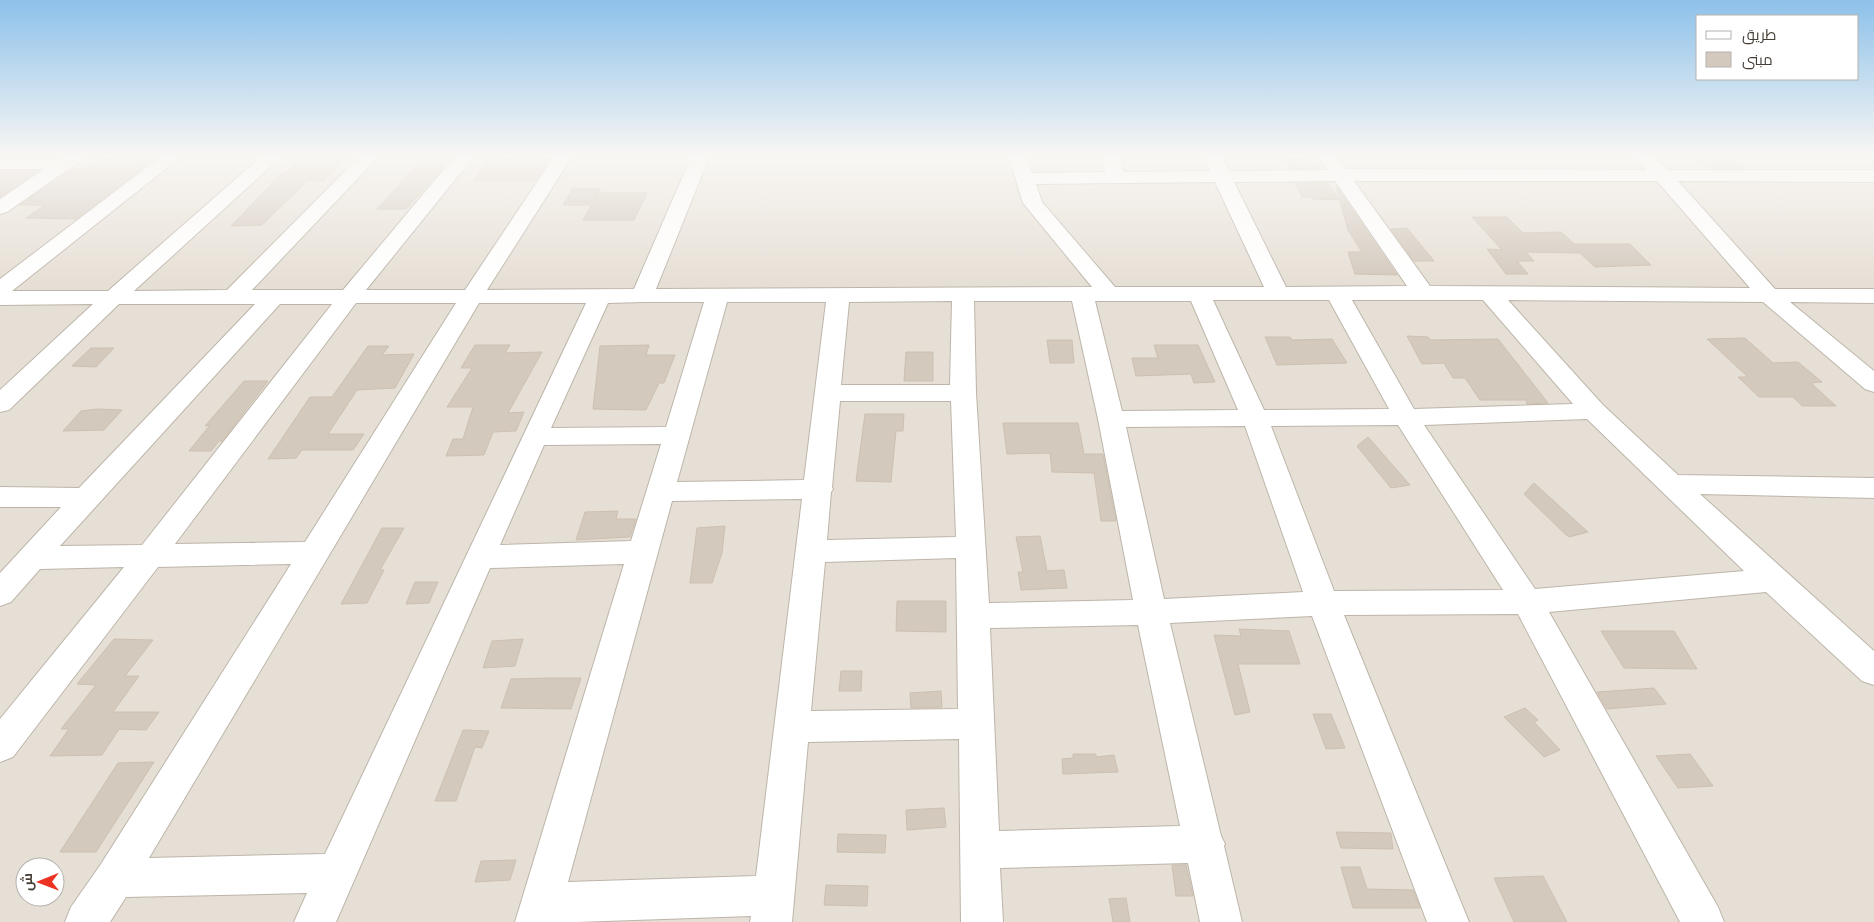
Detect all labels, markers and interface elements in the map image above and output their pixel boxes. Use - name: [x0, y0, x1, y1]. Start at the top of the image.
- legend: [1696, 15, 1859, 80]
- text: طريق: [1742, 26, 1776, 45]
- text: مبنى: [1742, 51, 1773, 70]
- north arrow: [15, 857, 65, 907]
- text: ش: [19, 873, 36, 891]

